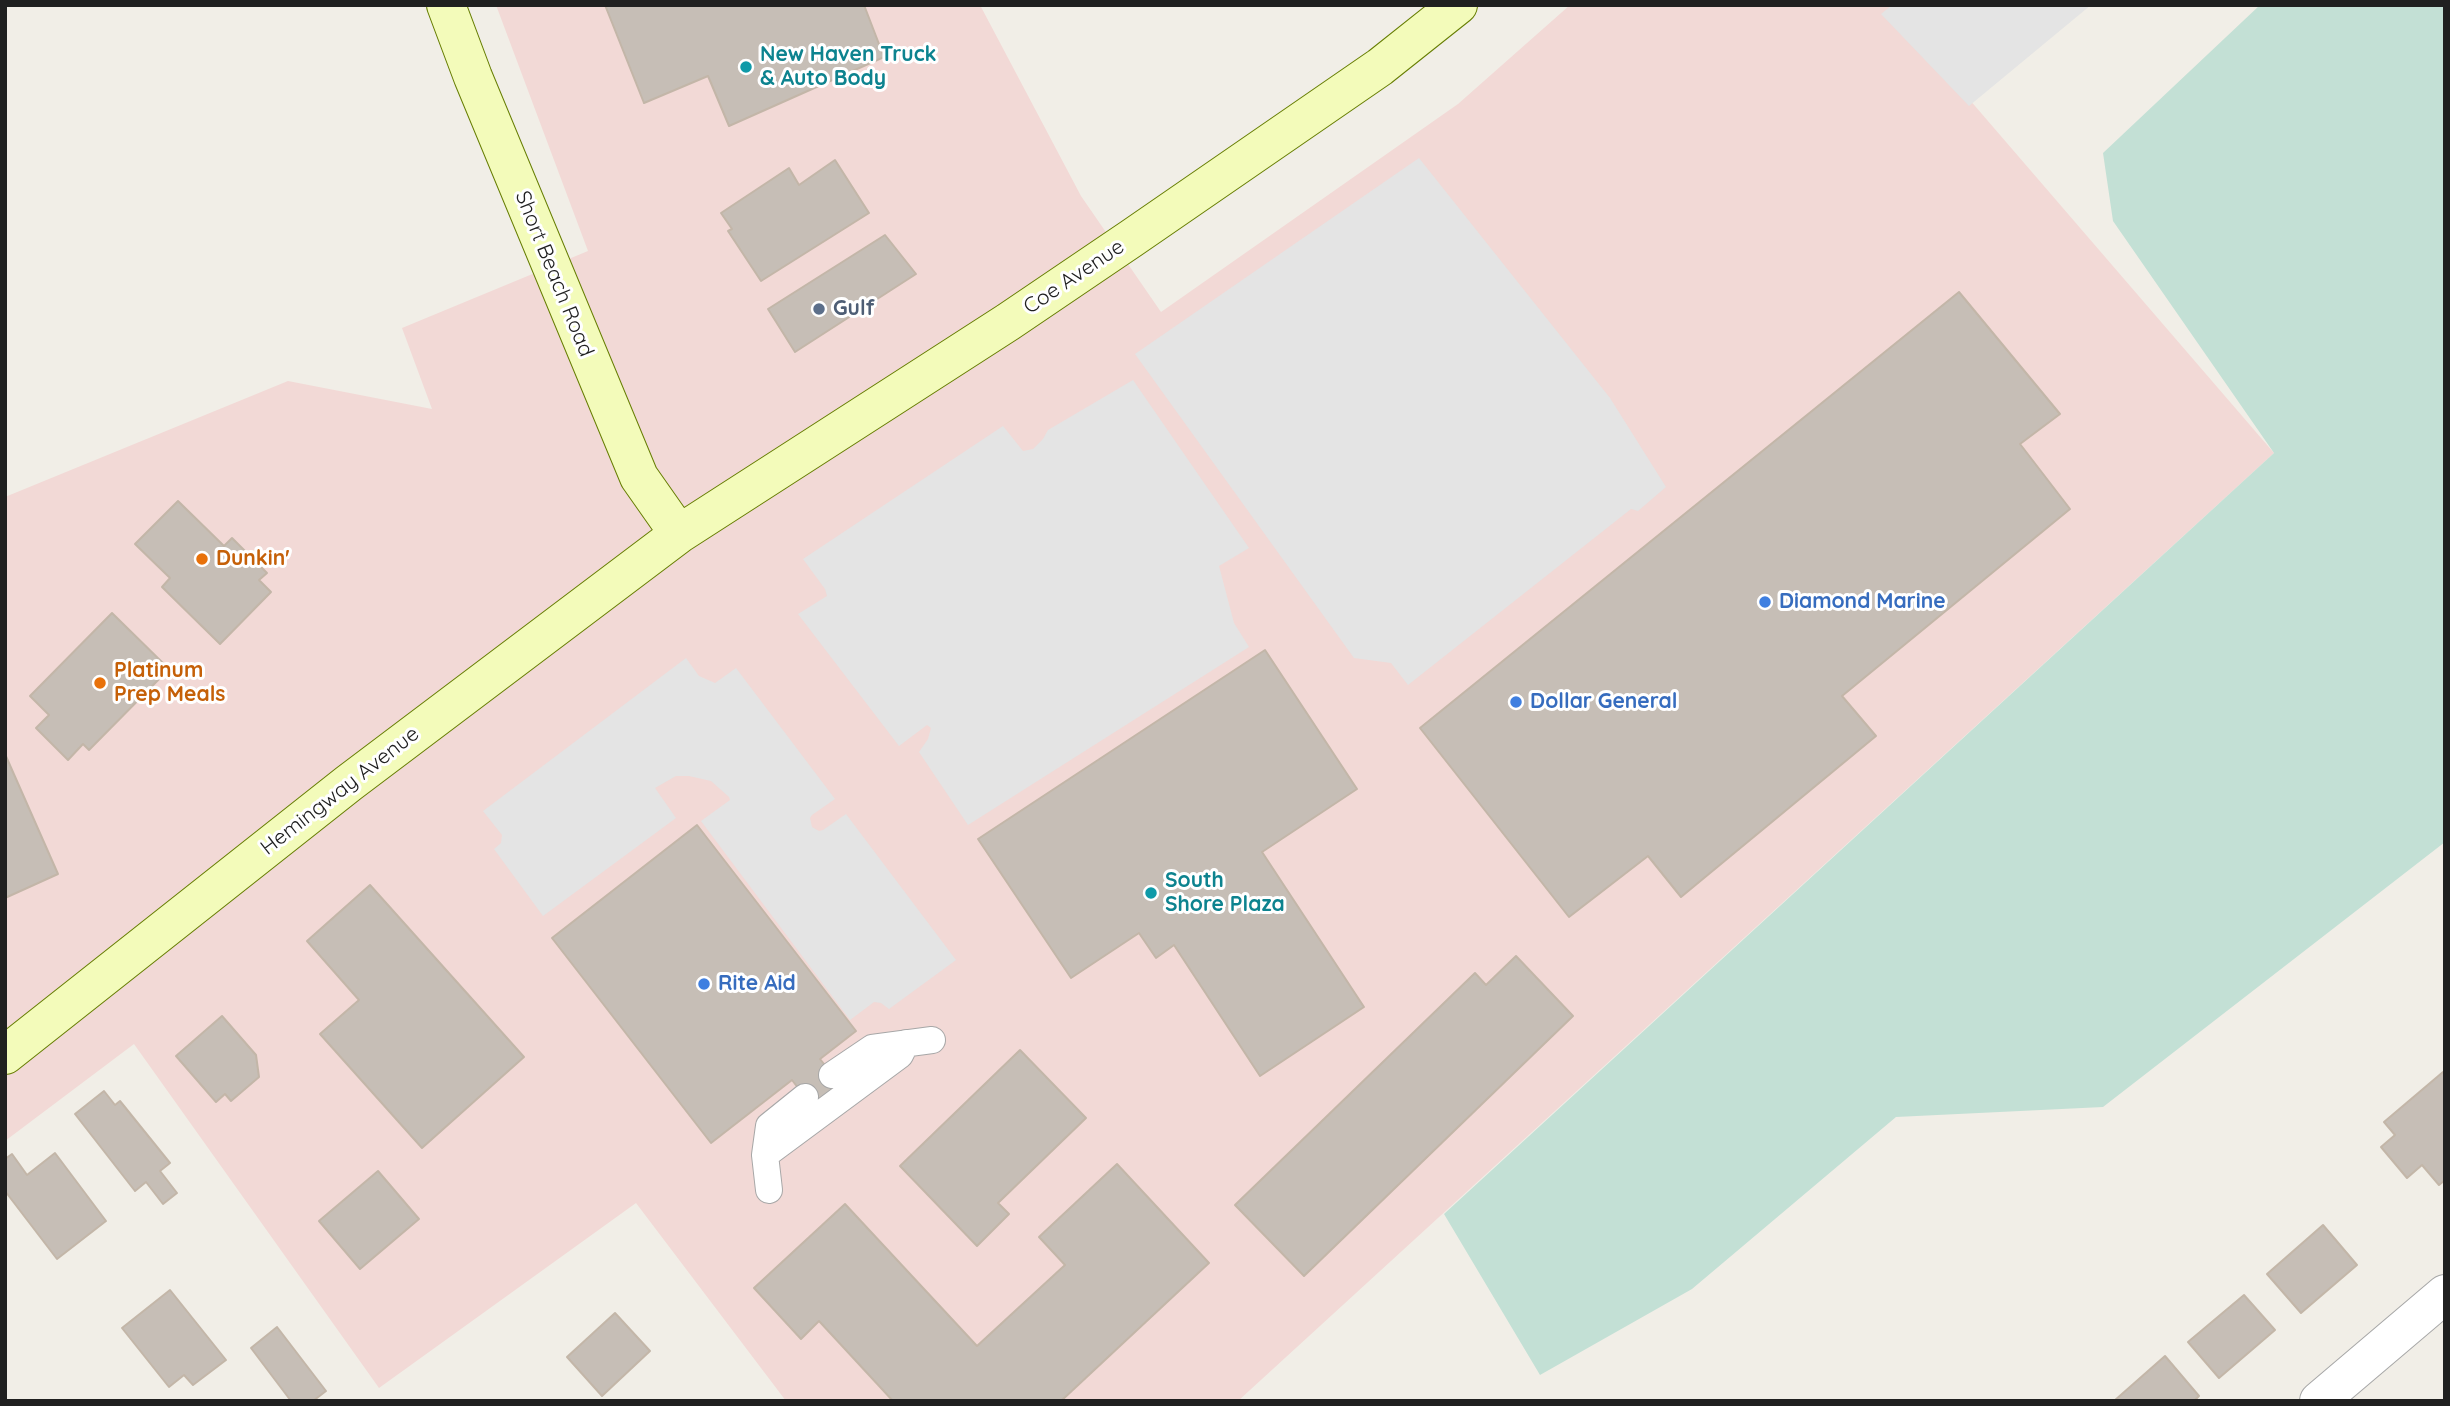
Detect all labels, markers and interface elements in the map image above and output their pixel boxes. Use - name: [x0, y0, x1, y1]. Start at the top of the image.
- place label: New Haven Truck & Auto Body: [760, 42, 937, 92]
- marker: New Haven Truck & Auto Body: [738, 59, 754, 75]
- street label: Short Beach Road: [509, 188, 599, 360]
- street label: Coe Avenue: [1019, 234, 1129, 320]
- place label: Gulf: [833, 296, 875, 322]
- marker: Gulf: [811, 301, 827, 317]
- place label: Dunkin': [216, 546, 290, 572]
- marker: Dunkin': [194, 551, 210, 567]
- place label: Diamond Marine: [1779, 589, 1946, 615]
- marker: Diamond Marine: [1757, 594, 1773, 610]
- place label: Platinum Prep Meals: [114, 658, 225, 708]
- marker: Platinum Prep Meals: [92, 675, 108, 691]
- place label: Dollar General: [1530, 689, 1677, 715]
- marker: Dollar General: [1508, 694, 1524, 710]
- street label: Hemingway Avenue: [256, 721, 424, 861]
- place label: South Shore Plaza: [1165, 868, 1285, 918]
- marker: South Shore Plaza: [1143, 885, 1159, 901]
- place label: Rite Aid: [718, 971, 796, 997]
- marker: Rite Aid: [696, 976, 712, 992]

